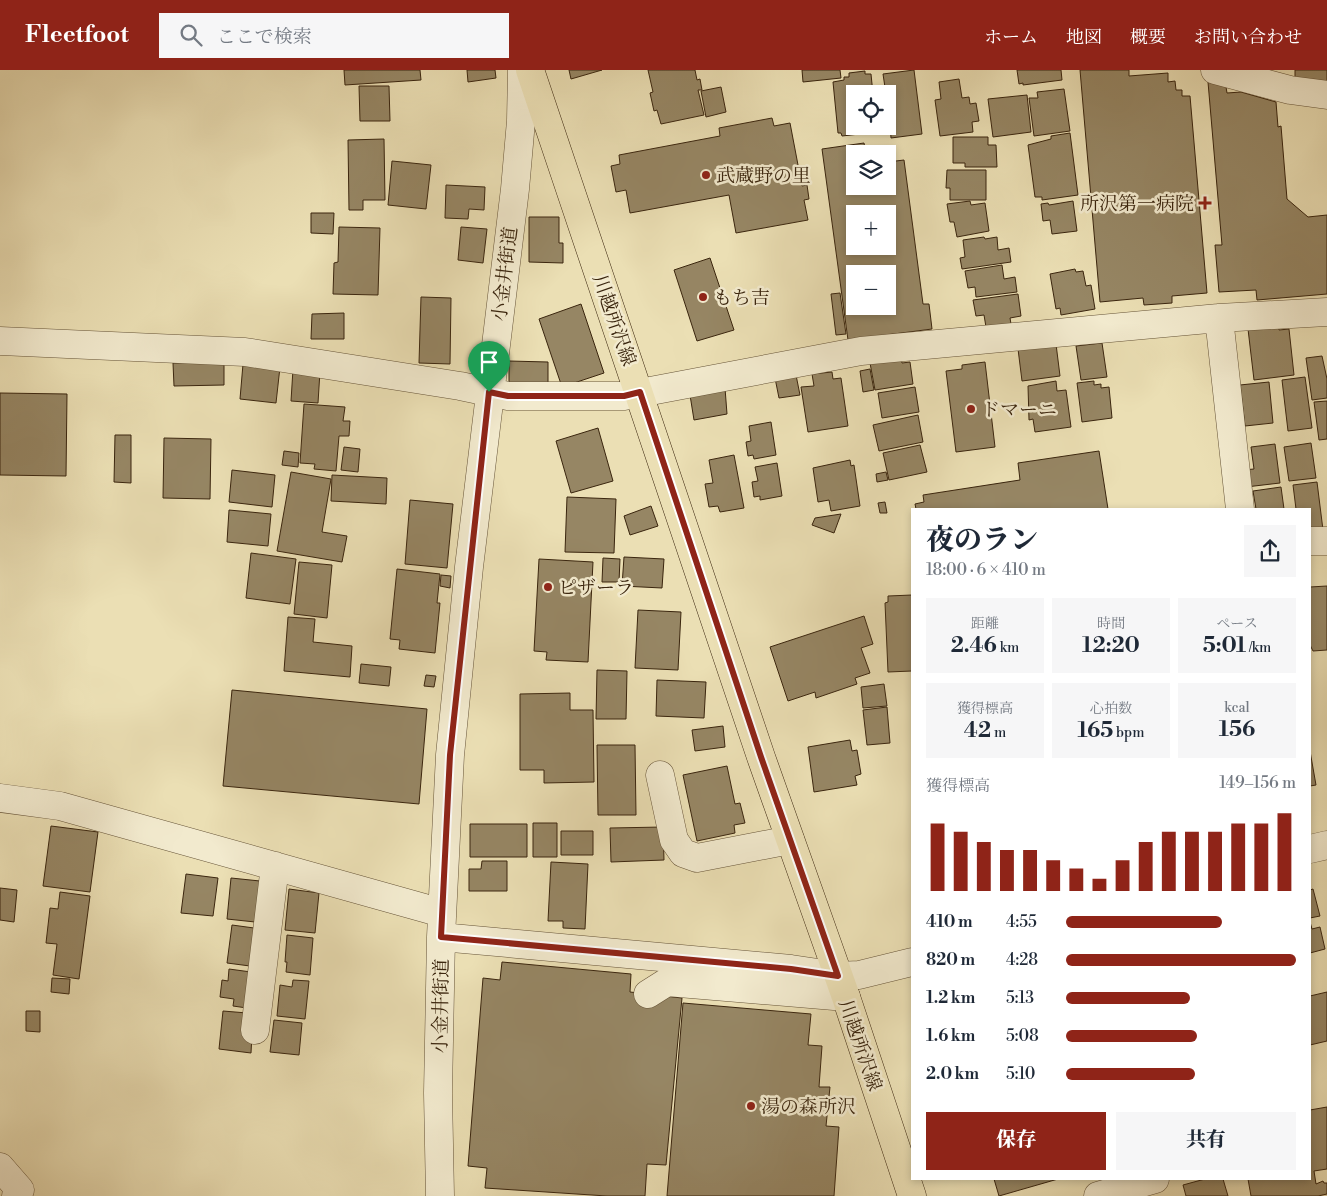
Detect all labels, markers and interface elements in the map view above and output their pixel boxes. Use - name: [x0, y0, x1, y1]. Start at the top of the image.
- search box: [159, 13, 509, 58]
- text: Fleetfoot: [25, 20, 129, 50]
- icon: search: [177, 21, 205, 49]
- text: ここで検索: [217, 25, 312, 49]
- text: ホーム: [984, 26, 1038, 49]
- text: 地図: [1066, 26, 1102, 49]
- text: 概要: [1130, 26, 1166, 49]
- text: お問い合わせ: [1194, 26, 1302, 49]
- map controls: [846, 85, 896, 315]
- button: locate: [846, 85, 896, 135]
- button: layers: [846, 145, 896, 195]
- place label: 武蔵野の里: [716, 164, 811, 188]
- marker: 武蔵野の里: [700, 169, 712, 181]
- place label: 所沢第一病院: [1080, 192, 1194, 216]
- marker: 所沢第一病院: [1198, 196, 1212, 210]
- button: +: [846, 205, 896, 255]
- street label: 小金井街道: [487, 226, 523, 323]
- button: −: [846, 265, 896, 315]
- street label: 川越所沢線: [587, 271, 641, 369]
- place label: もち吉: [713, 286, 770, 310]
- marker: もち吉: [697, 291, 709, 303]
- pin: [468, 341, 510, 392]
- icon: arrive: [475, 348, 503, 376]
- place label: ドマーニ: [981, 398, 1057, 422]
- marker: ドマーニ: [965, 403, 977, 415]
- text: 夜のラン: [926, 523, 1038, 558]
- button: share: [1244, 525, 1296, 577]
- text: 18:00 · 6 × 410 m: [926, 560, 1046, 580]
- place label: ピザーラ: [558, 576, 634, 600]
- marker: ピザーラ: [542, 581, 554, 593]
- text: 距離: [971, 615, 999, 633]
- text: 時間: [1097, 615, 1125, 633]
- text: ペース: [1216, 615, 1258, 633]
- text: 2.46: [951, 633, 997, 659]
- text: 12:20: [1082, 633, 1140, 659]
- text: 5:01: [1203, 633, 1246, 659]
- text: km: [997, 639, 1019, 657]
- text: /km: [1246, 639, 1271, 657]
- text: kcal: [1224, 699, 1250, 717]
- text: 獲得標高: [957, 700, 1013, 718]
- text: 心拍数: [1090, 700, 1132, 718]
- text: 156: [1219, 717, 1255, 743]
- text: 42: [964, 718, 991, 744]
- text: 165: [1078, 718, 1113, 744]
- text: m: [991, 724, 1006, 742]
- text: bpm: [1113, 724, 1144, 742]
- text: 149–156 m: [1219, 773, 1296, 793]
- text: 獲得標高: [926, 776, 990, 796]
- text: 410 m: [926, 912, 972, 932]
- text: 4:55: [1006, 912, 1037, 932]
- text: 820 m: [926, 950, 975, 970]
- text: 4:28: [1006, 950, 1038, 970]
- street label: 小金井街道: [428, 958, 454, 1054]
- text: 1.2 km: [926, 988, 975, 1008]
- text: 5:13: [1006, 988, 1034, 1008]
- street label: 川越所沢線: [833, 996, 887, 1094]
- text: 1.6 km: [926, 1026, 975, 1046]
- text: 5:08: [1006, 1026, 1039, 1046]
- text: 2.0 km: [926, 1064, 979, 1084]
- text: 5:10: [1006, 1064, 1035, 1084]
- place label: 湯の森所沢: [761, 1095, 856, 1119]
- marker: 湯の森所沢: [745, 1100, 757, 1112]
- button: 保存: [926, 1112, 1106, 1170]
- button: 共有: [1116, 1112, 1296, 1170]

